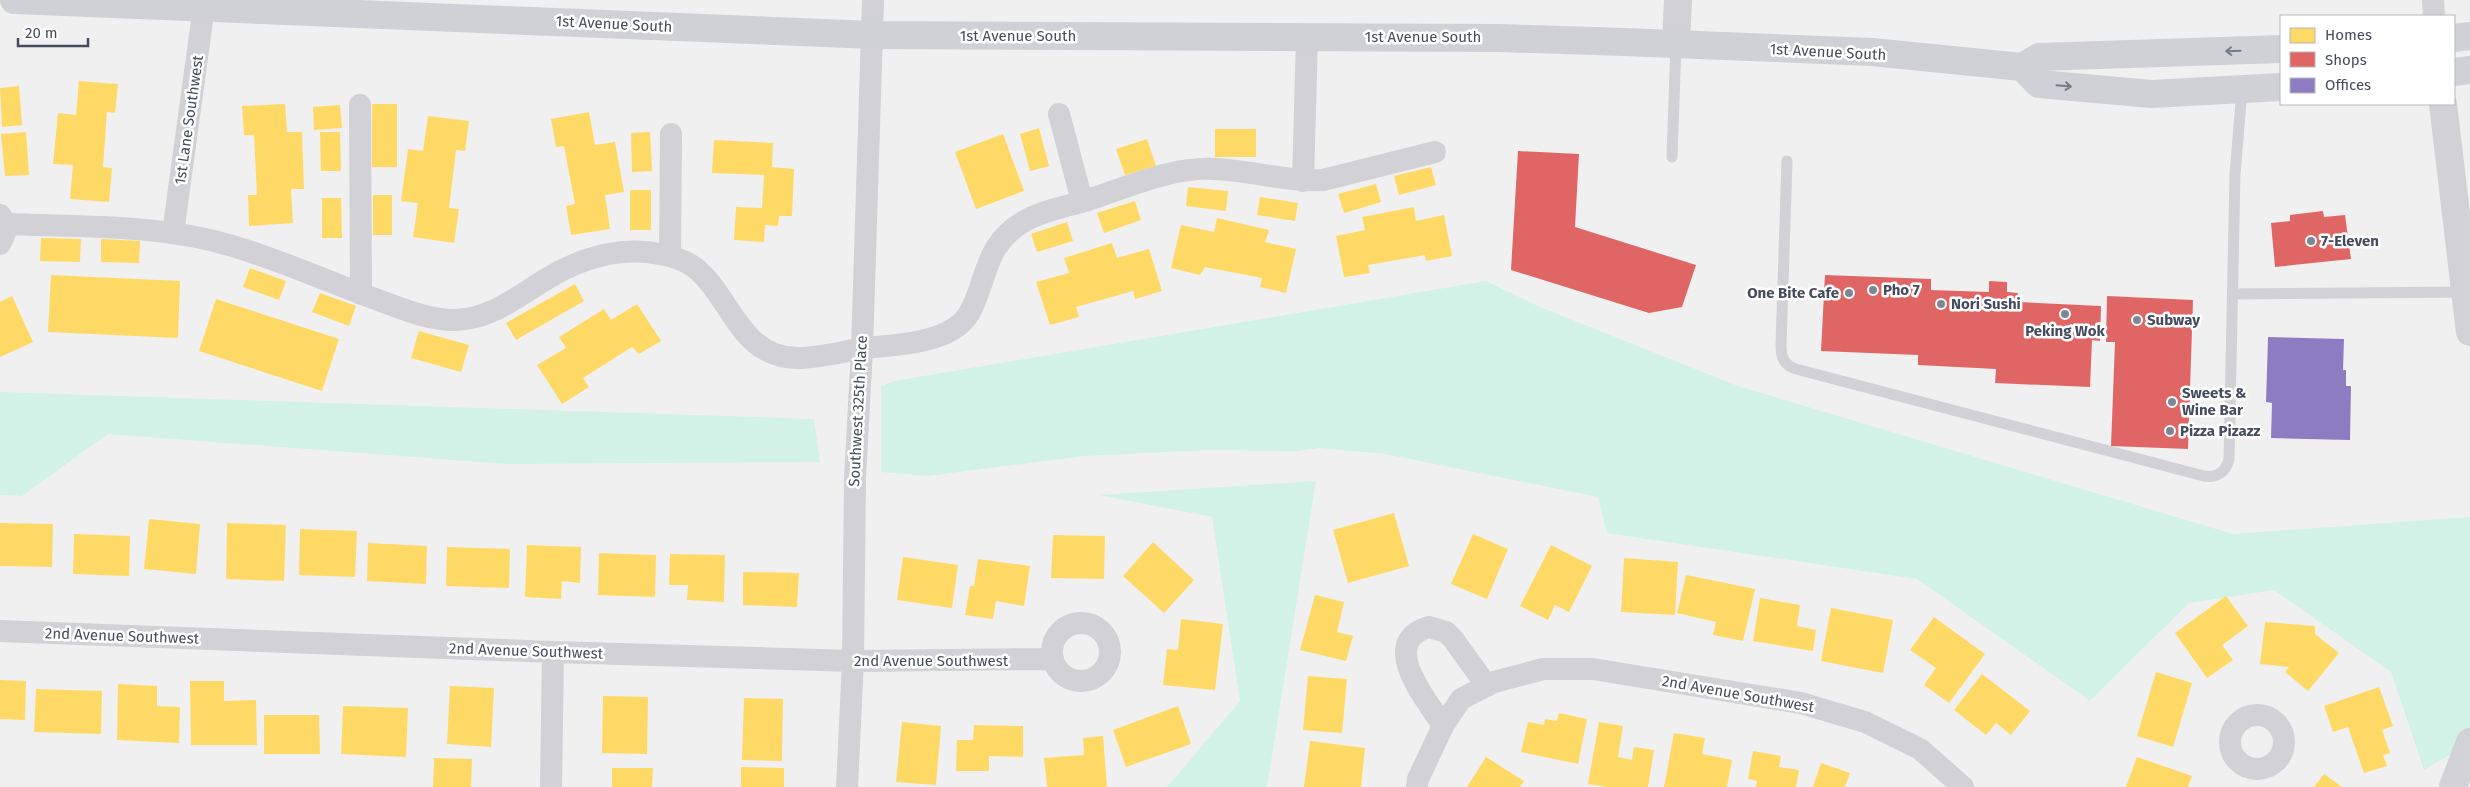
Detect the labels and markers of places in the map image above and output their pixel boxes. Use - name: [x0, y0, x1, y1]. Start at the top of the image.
- place label: 7-Eleven: [2321, 232, 2379, 250]
- marker: 7-Eleven: [2305, 235, 2317, 247]
- place label: Pho 7: [1883, 281, 1920, 299]
- place label: One Bite Cafe: [1747, 284, 1839, 302]
- marker: Pho 7: [1867, 284, 1879, 296]
- marker: One Bite Cafe: [1843, 287, 1855, 299]
- place label: Nori Sushi: [1951, 295, 2021, 313]
- marker: Nori Sushi: [1935, 298, 1947, 310]
- marker: Peking Wok: [2059, 308, 2071, 320]
- place label: Subway: [2147, 311, 2200, 329]
- marker: Subway: [2131, 314, 2143, 326]
- place label: Peking Wok: [2025, 322, 2105, 340]
- place label: Sweets & Wine Bar: [2182, 384, 2247, 419]
- marker: Sweets & Wine Bar: [2166, 396, 2178, 408]
- place label: Pizza Pizazz: [2180, 422, 2261, 440]
- marker: Pizza Pizazz: [2164, 425, 2176, 437]

